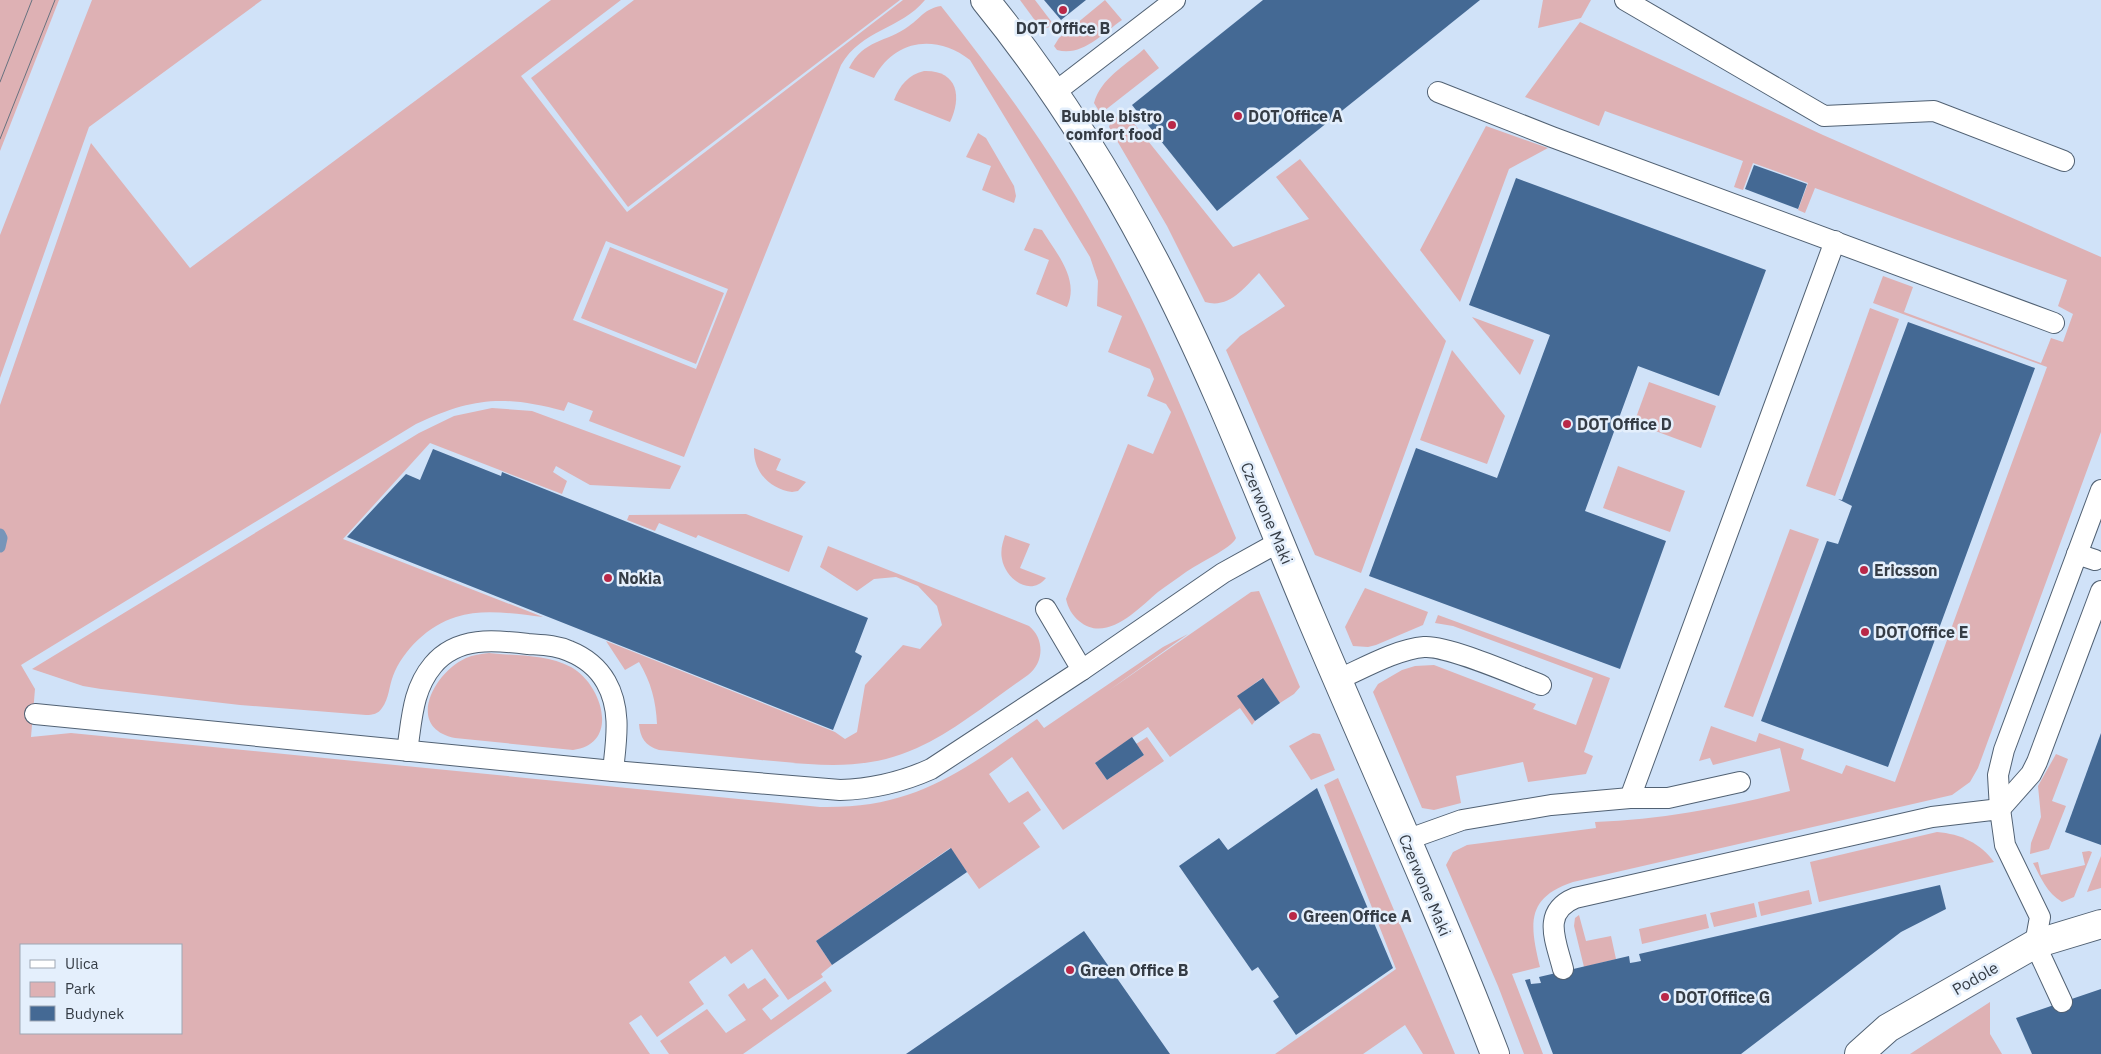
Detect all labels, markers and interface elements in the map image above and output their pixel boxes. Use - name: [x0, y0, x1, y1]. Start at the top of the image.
- marker: DOT Office B: [1057, 4, 1069, 16]
- place label: DOT Office B: [1016, 18, 1111, 38]
- place label: Bubble bistro comfort food: [1061, 106, 1162, 144]
- place label: DOT Office A: [1248, 106, 1343, 126]
- marker: DOT Office A: [1232, 110, 1244, 122]
- marker: Bubble bistro comfort food: [1166, 119, 1178, 131]
- place label: DOT Office D: [1577, 414, 1672, 434]
- marker: DOT Office D: [1561, 418, 1573, 430]
- street label: Czerwone Maki: [1237, 459, 1297, 567]
- place label: Ericsson: [1874, 560, 1938, 580]
- marker: Ericsson: [1858, 564, 1870, 576]
- place label: Nokia: [618, 568, 662, 588]
- marker: Nokia: [602, 572, 614, 584]
- place label: DOT Office E: [1875, 622, 1969, 642]
- marker: DOT Office E: [1859, 626, 1871, 638]
- street label: Czerwone Maki: [1395, 831, 1455, 939]
- place label: Green Office A: [1303, 906, 1412, 926]
- marker: Green Office A: [1287, 910, 1299, 922]
- legend: [20, 944, 182, 1034]
- text: Ulica: [65, 954, 99, 973]
- street label: Podole: [1948, 957, 2002, 999]
- place label: Green Office B: [1080, 960, 1189, 980]
- marker: Green Office B: [1064, 964, 1076, 976]
- text: Park: [65, 979, 95, 998]
- place label: DOT Office G: [1675, 987, 1770, 1007]
- marker: DOT Office G: [1659, 991, 1671, 1003]
- text: Budynek: [65, 1004, 124, 1023]

